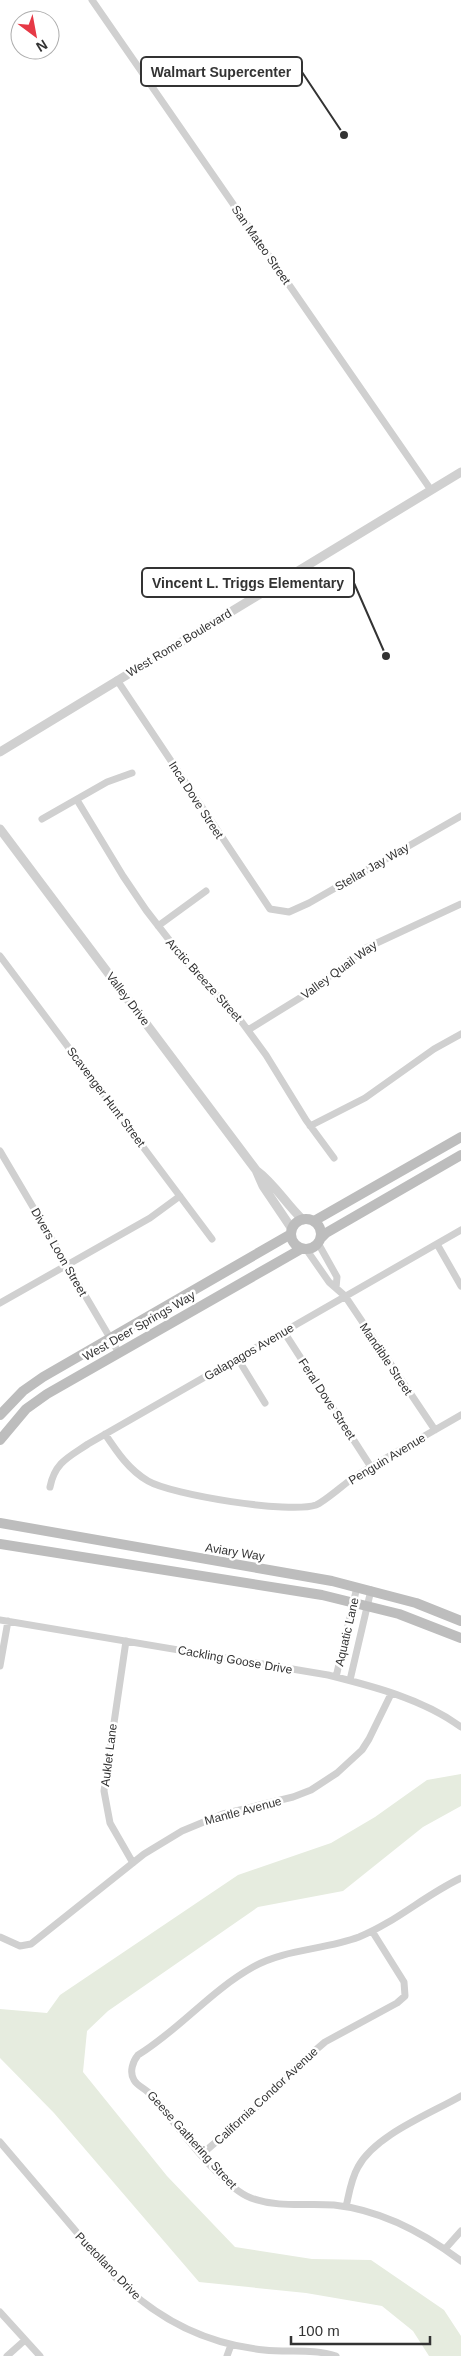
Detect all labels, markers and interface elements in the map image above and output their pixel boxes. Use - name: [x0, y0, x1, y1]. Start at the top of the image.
- north arrow: [10, 10, 60, 60]
- text: N: [33, 37, 50, 55]
- callout: Walmart Supercenter: [141, 57, 302, 86]
- text: Walmart Supercenter: [151, 64, 292, 80]
- street label: San Mateo Street: [228, 203, 294, 288]
- callout: Vincent L. Triggs Elementary: [142, 568, 354, 597]
- text: Vincent L. Triggs Elementary: [152, 575, 344, 591]
- street label: West Rome Boulevard: [124, 606, 234, 680]
- street label: Inca Dove Street: [166, 759, 227, 842]
- street label: Stellar Jay Way: [333, 840, 411, 894]
- street label: Arctic Breeze Street: [163, 936, 245, 1025]
- street label: Valley Quail Way: [298, 938, 380, 1002]
- street label: Valley Drive: [103, 970, 153, 1029]
- street label: Scavenger Hunt Street: [64, 1044, 149, 1150]
- street label: Divers Loon Street: [28, 1205, 90, 1299]
- street label: West Deer Springs Way: [80, 1288, 198, 1364]
- street label: Galapagos Avenue: [202, 1320, 297, 1383]
- street label: Mandible Street: [357, 1320, 416, 1398]
- street label: Feral Dove Street: [296, 1356, 359, 1443]
- street label: Penguin Avenue: [346, 1430, 428, 1487]
- street label: Aviary Way: [204, 1540, 266, 1564]
- street label: Aquatic Lane: [332, 1596, 362, 1668]
- street label: Cackling Goose Drive: [177, 1643, 294, 1677]
- street label: Auklet Lane: [98, 1722, 120, 1787]
- street label: Mantle Avenue: [203, 1794, 283, 1828]
- street label: California Condor Avenue: [211, 2044, 321, 2148]
- street label: Geese Gathering Street: [144, 2088, 240, 2192]
- street label: Puetollano Drive: [72, 2229, 144, 2303]
- scale bar: [291, 2314, 430, 2346]
- text: 100 m: [298, 2322, 340, 2339]

